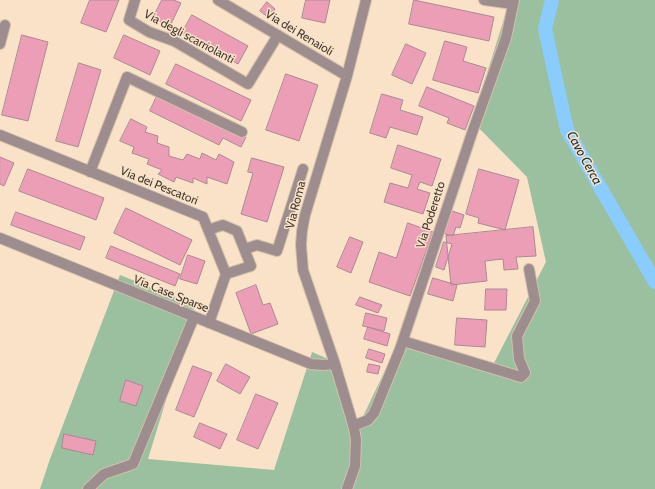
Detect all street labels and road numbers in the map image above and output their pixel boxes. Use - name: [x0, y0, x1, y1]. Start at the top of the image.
- street label: Via degli scarriolanti: [141, 7, 237, 67]
- street label: Via dei Renaioli: [262, 7, 336, 59]
- street label: Via dei Pescatori: [118, 164, 200, 208]
- street label: Via Roma: [283, 180, 309, 230]
- street label: Via Poderetto: [413, 180, 449, 250]
- street label: Via Case Sparse: [131, 272, 211, 316]

